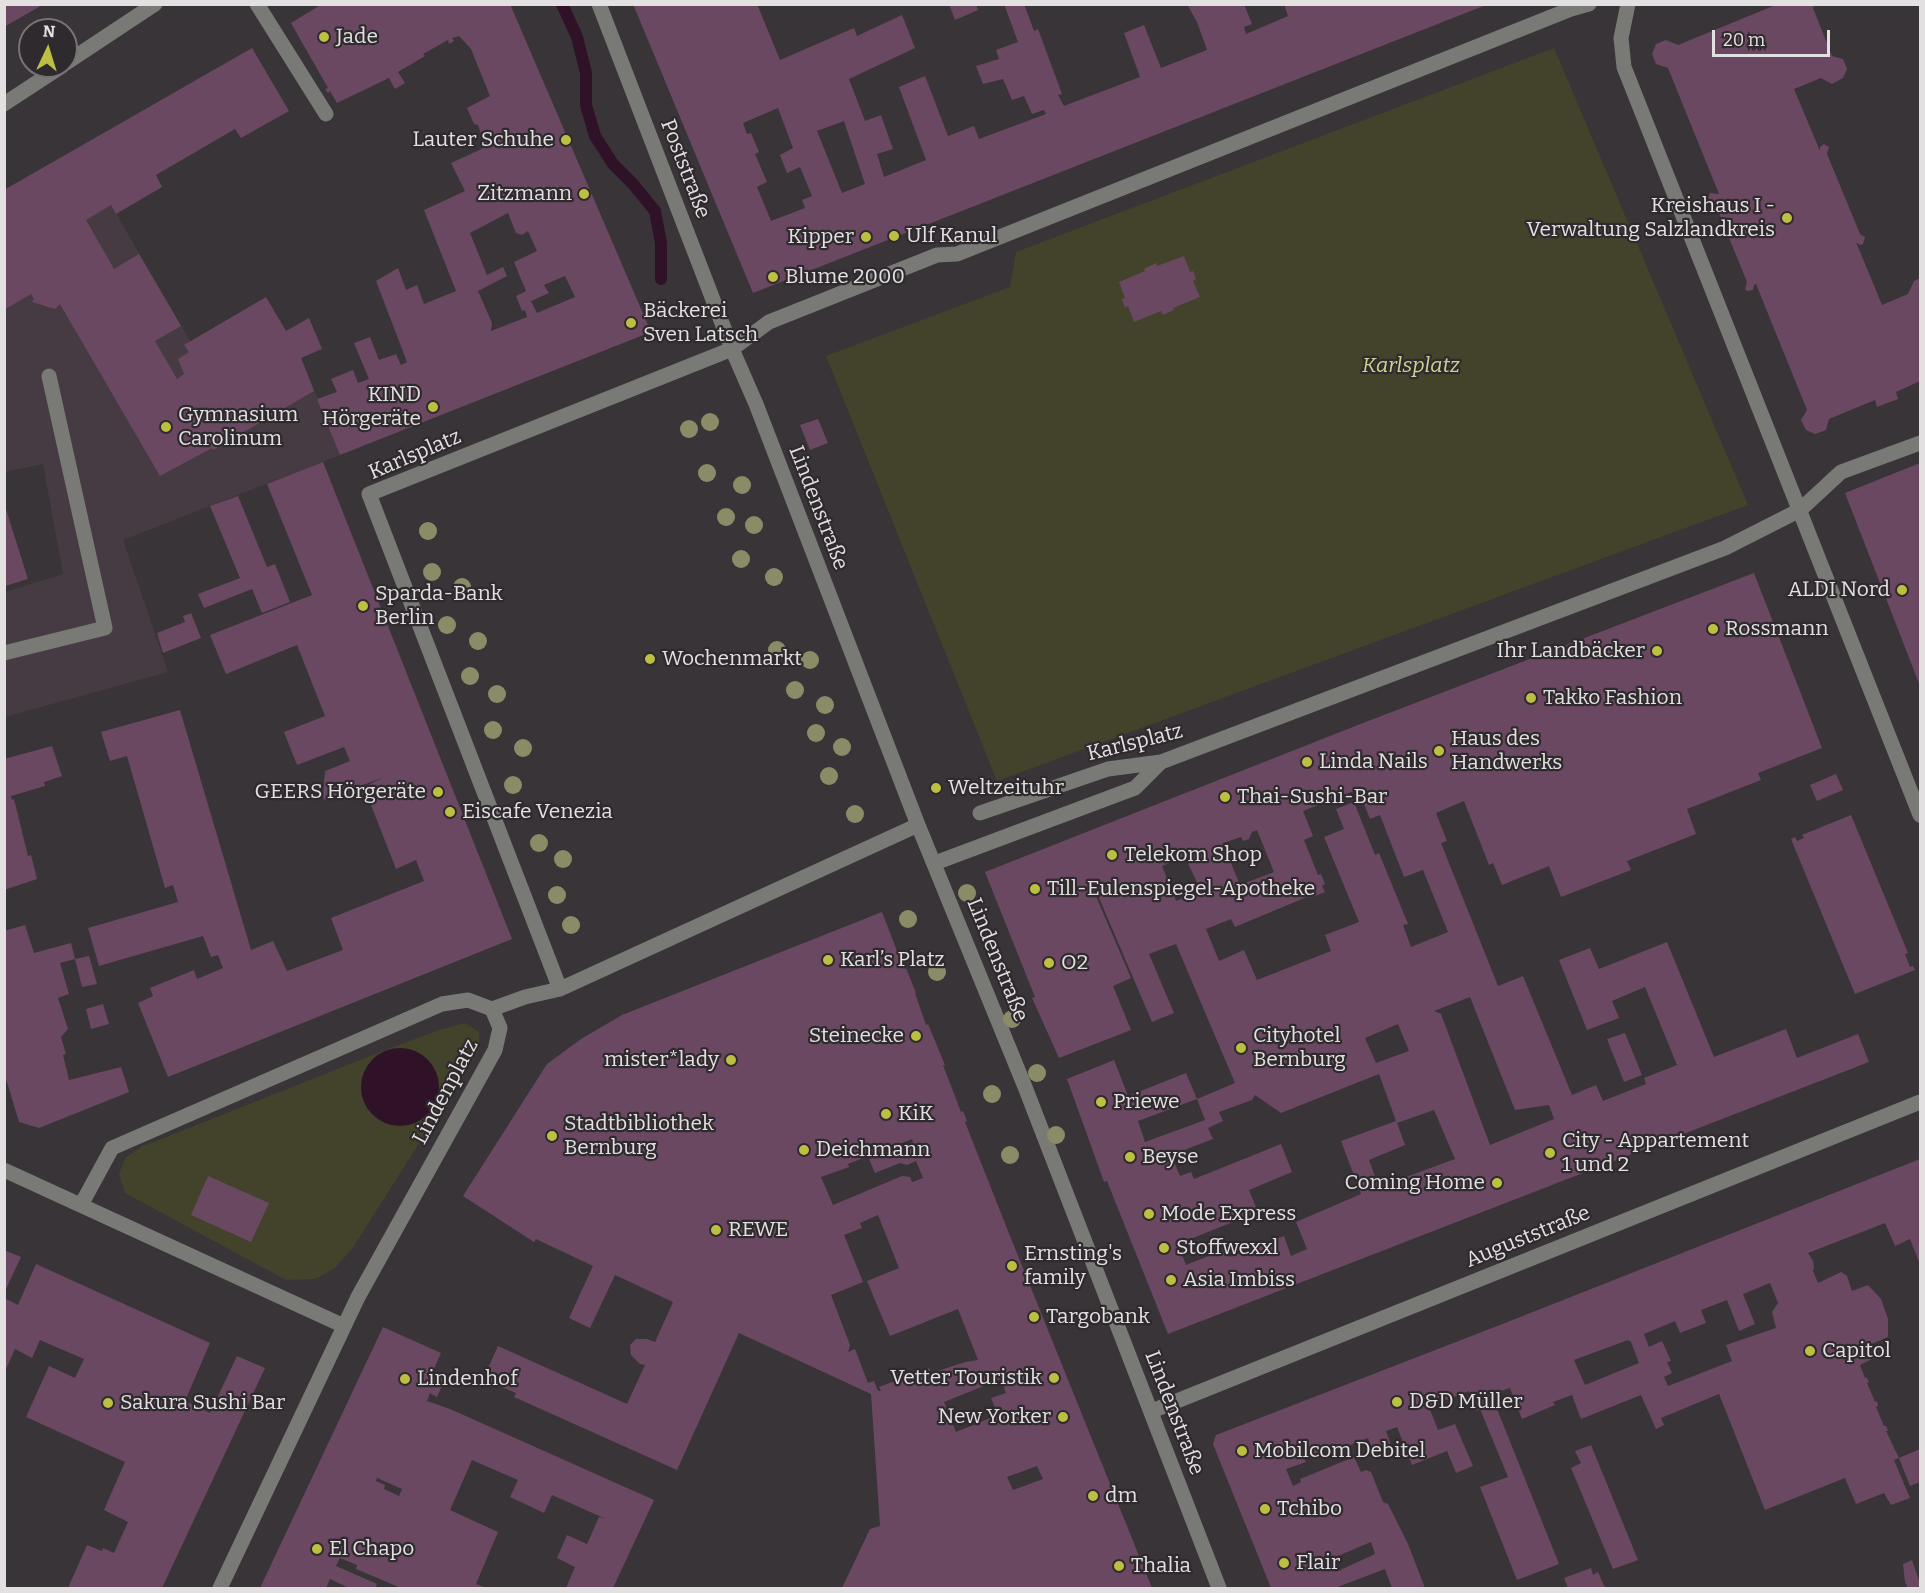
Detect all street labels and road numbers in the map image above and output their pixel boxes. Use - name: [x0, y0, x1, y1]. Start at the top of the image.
- street label: Poststraße: [655, 116, 715, 222]
- street label: Karlsplatz: [365, 424, 465, 486]
- street label: Lindenstraße: [783, 442, 853, 574]
- street label: Karlsplatz: [1084, 719, 1186, 767]
- street label: Lindenstraße: [961, 895, 1033, 1025]
- street label: Lindenplatz: [408, 1035, 484, 1149]
- street label: Auguststraße: [1462, 1201, 1594, 1273]
- street label: Lindenstraße: [1139, 1347, 1209, 1479]

